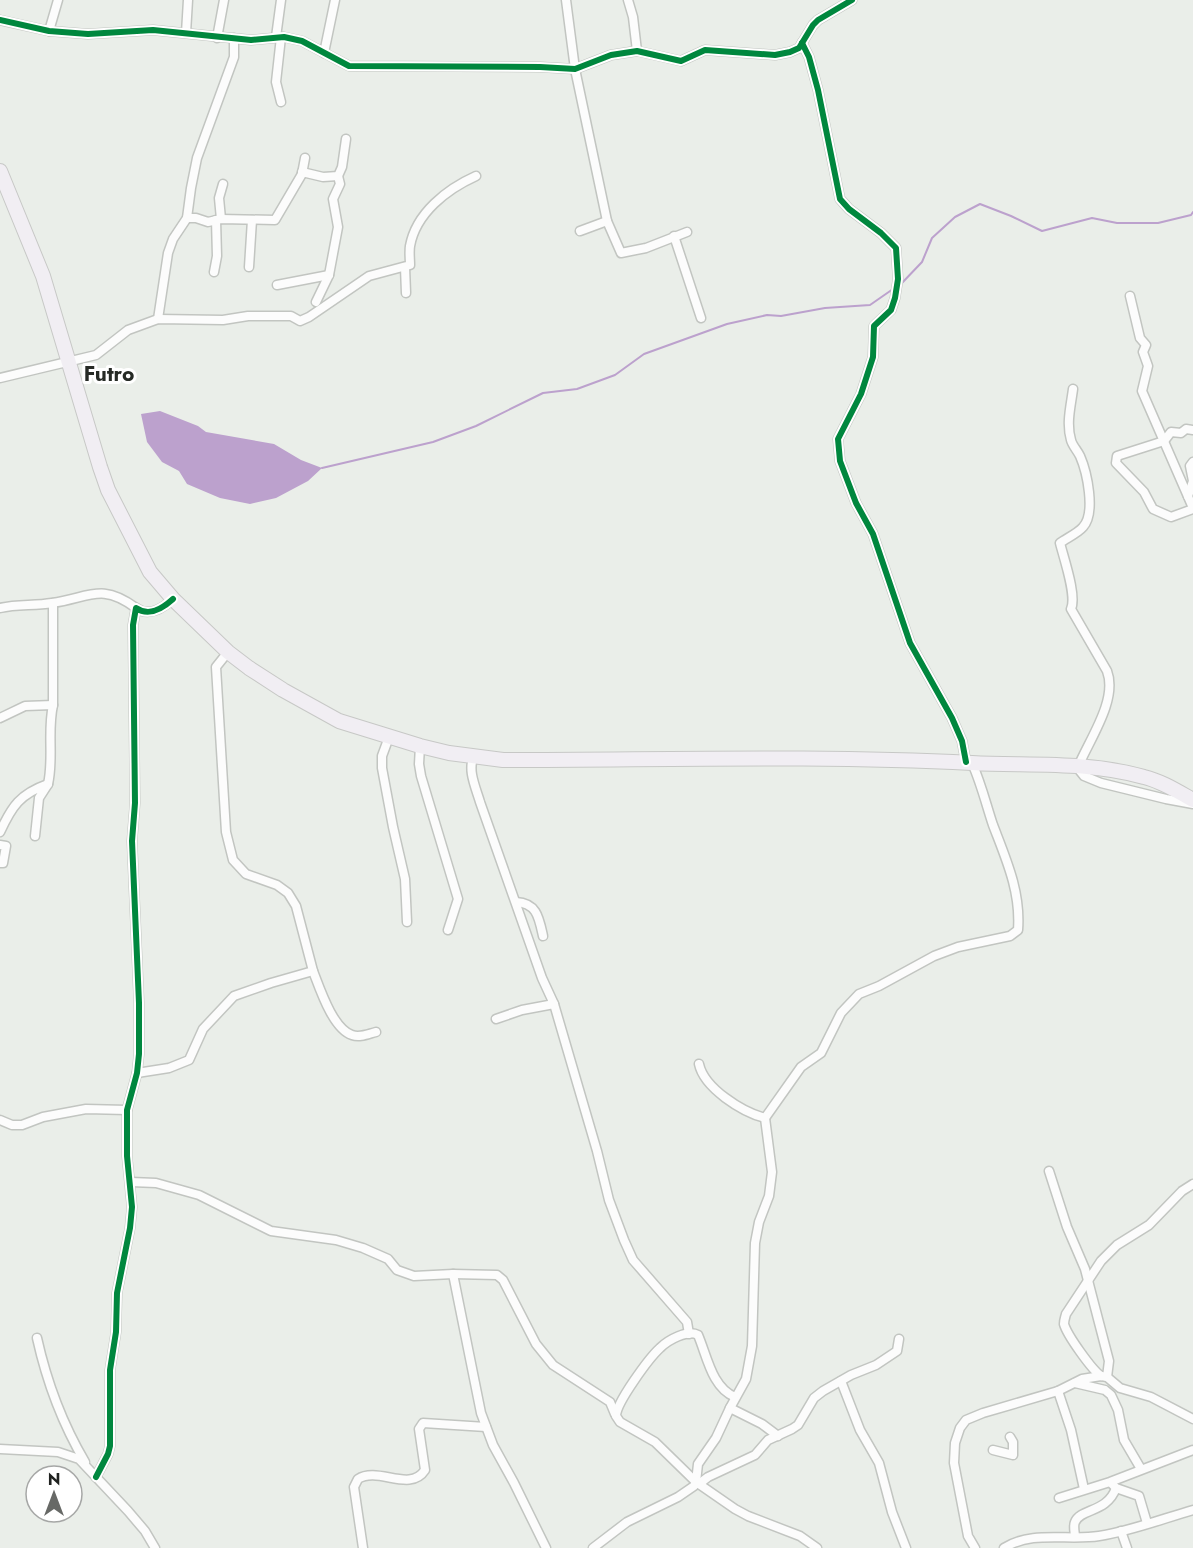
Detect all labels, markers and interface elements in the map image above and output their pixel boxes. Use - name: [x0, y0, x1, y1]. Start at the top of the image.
- district label: Futro: [84, 359, 134, 389]
- north arrow: [24, 1464, 84, 1524]
- text: N: [48, 1468, 60, 1491]

